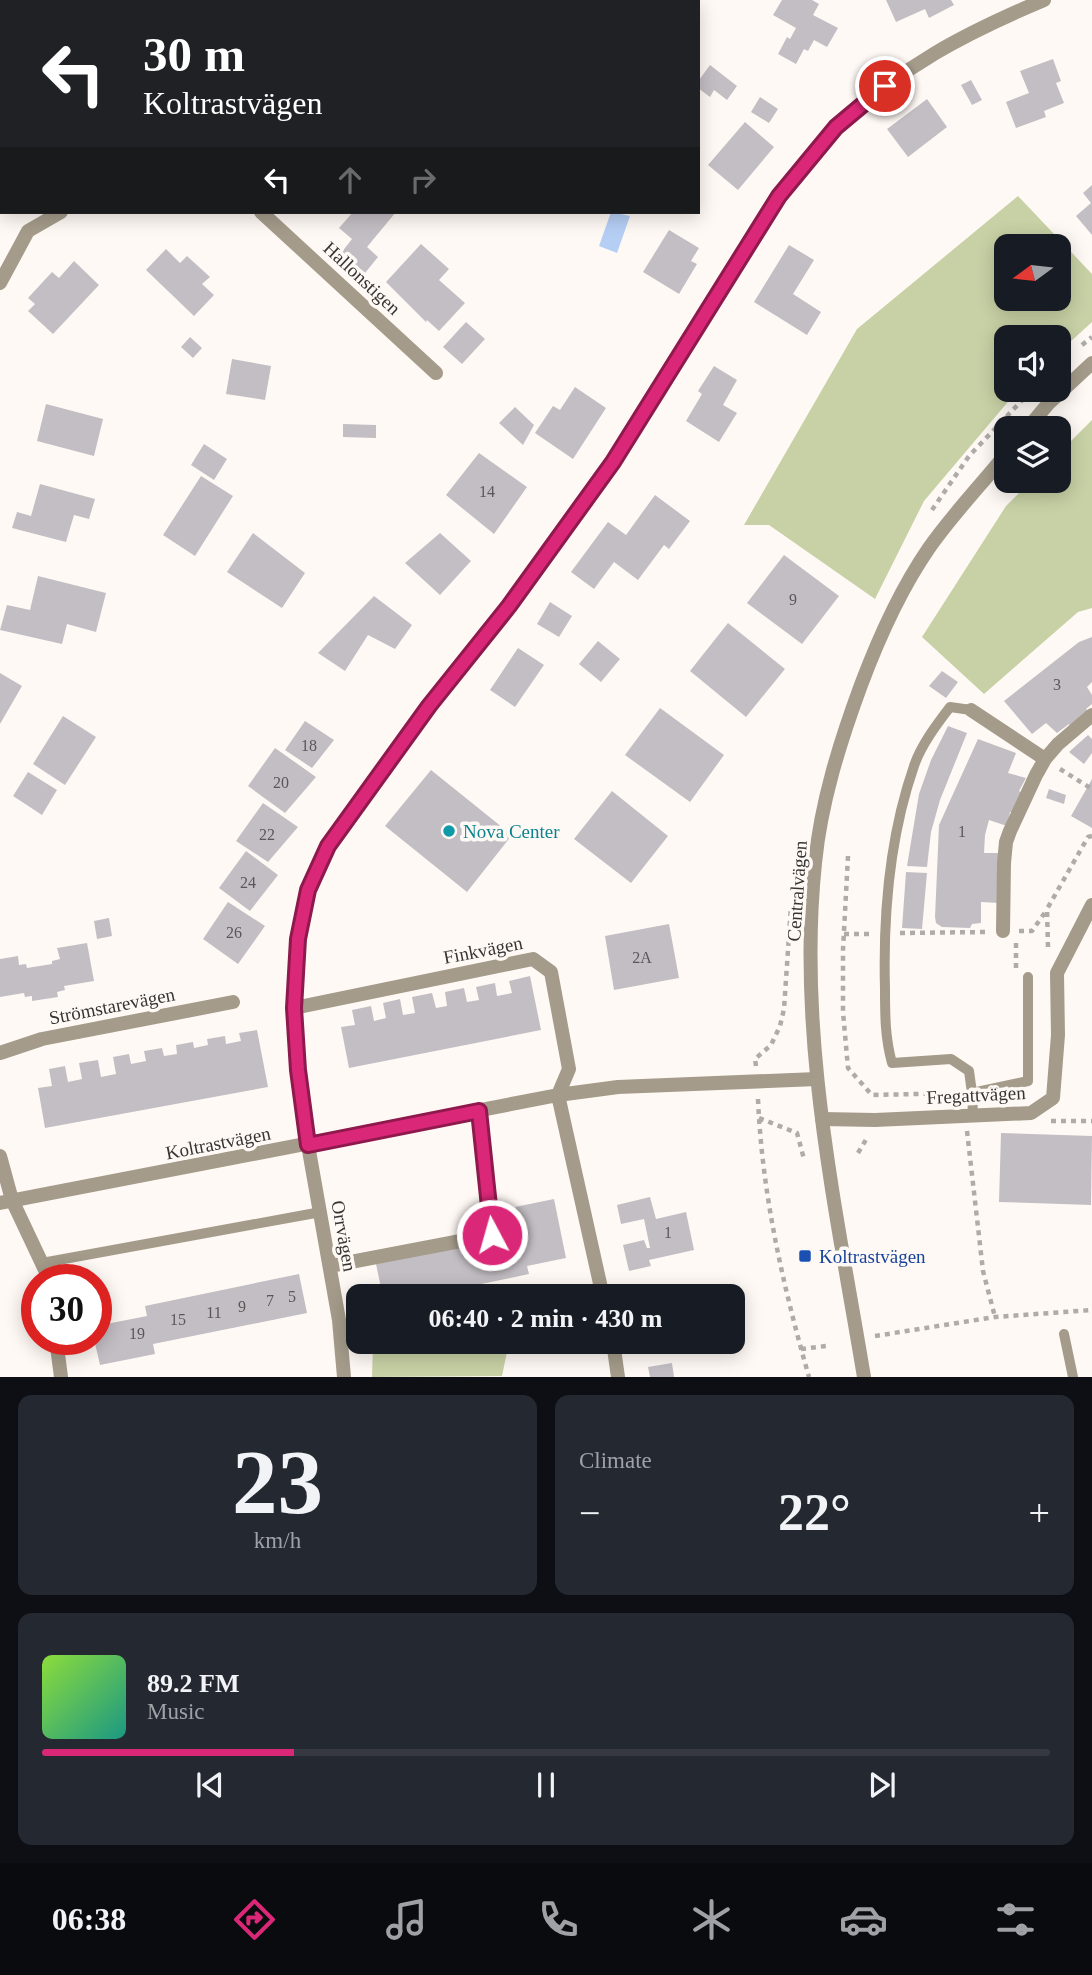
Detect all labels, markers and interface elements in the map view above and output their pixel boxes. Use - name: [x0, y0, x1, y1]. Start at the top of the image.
- text: 30 m: [143, 27, 245, 82]
- icon: left: [28, 28, 119, 119]
- pin: [855, 56, 915, 116]
- icon: arrive: [866, 67, 904, 105]
- text: Koltrastvägen: [143, 85, 323, 121]
- icon: left: [258, 161, 296, 199]
- icon: ahead: [331, 161, 369, 199]
- icon: right: [404, 161, 442, 199]
- north arrow: [994, 234, 1071, 312]
- map controls: [994, 234, 1071, 493]
- street label: Hallonstigen: [319, 237, 405, 319]
- button: sound: [994, 325, 1071, 402]
- button: layers: [994, 416, 1071, 493]
- house number: 14: [479, 483, 495, 500]
- house number: 9: [789, 591, 797, 608]
- house number: 3: [1053, 676, 1061, 693]
- house number: 18: [301, 737, 317, 754]
- house number: 20: [273, 774, 289, 791]
- place label: Nova Center: [463, 821, 560, 842]
- marker: Nova Center: [441, 823, 457, 839]
- house number: 1: [958, 823, 966, 840]
- house number: 22: [259, 826, 275, 843]
- street label: Centralvägen: [783, 839, 811, 942]
- house number: 24: [240, 874, 256, 891]
- house number: 26: [226, 924, 242, 941]
- street label: Finkvägen: [442, 932, 525, 968]
- house number: 2A: [632, 949, 652, 966]
- street label: Strömstarevägen: [47, 983, 177, 1028]
- street label: Fregattvägen: [926, 1082, 1027, 1108]
- street label: Koltrastvägen: [164, 1122, 273, 1163]
- position arrow: [455, 1198, 529, 1272]
- street label: Orrvägen: [327, 1199, 361, 1274]
- house number: 1: [664, 1224, 672, 1241]
- place label: Koltrastvägen: [819, 1246, 926, 1267]
- marker: Koltrastvägen: [797, 1248, 813, 1264]
- speed limit sign: 30: [21, 1264, 112, 1355]
- house number: 5: [288, 1288, 296, 1305]
- house number: 7: [266, 1292, 274, 1309]
- house number: 9: [238, 1298, 246, 1315]
- house number: 11: [206, 1304, 222, 1321]
- text: 06:40 · 2 min · 430 m: [429, 1304, 663, 1333]
- house number: 15: [170, 1311, 186, 1328]
- house number: 19: [129, 1325, 145, 1342]
- text: 23: [232, 1432, 323, 1533]
- text: Climate: [579, 1448, 652, 1473]
- text: 22°: [778, 1484, 851, 1541]
- text: −: [579, 1492, 600, 1534]
- text: +: [1029, 1492, 1050, 1534]
- text: km/h: [254, 1528, 301, 1553]
- text: 89.2 FM: [147, 1669, 239, 1698]
- text: Music: [147, 1699, 205, 1724]
- icon: previous: [191, 1766, 229, 1804]
- icon: pause: [527, 1766, 565, 1804]
- icon: next: [863, 1766, 901, 1804]
- icon: directions: [230, 1895, 279, 1944]
- icon: music: [382, 1895, 431, 1944]
- icon: phone: [534, 1895, 583, 1944]
- icon: climate: [687, 1895, 736, 1944]
- icon: car: [839, 1895, 888, 1944]
- icon: filters: [991, 1895, 1040, 1944]
- text: 06:38: [52, 1901, 126, 1937]

